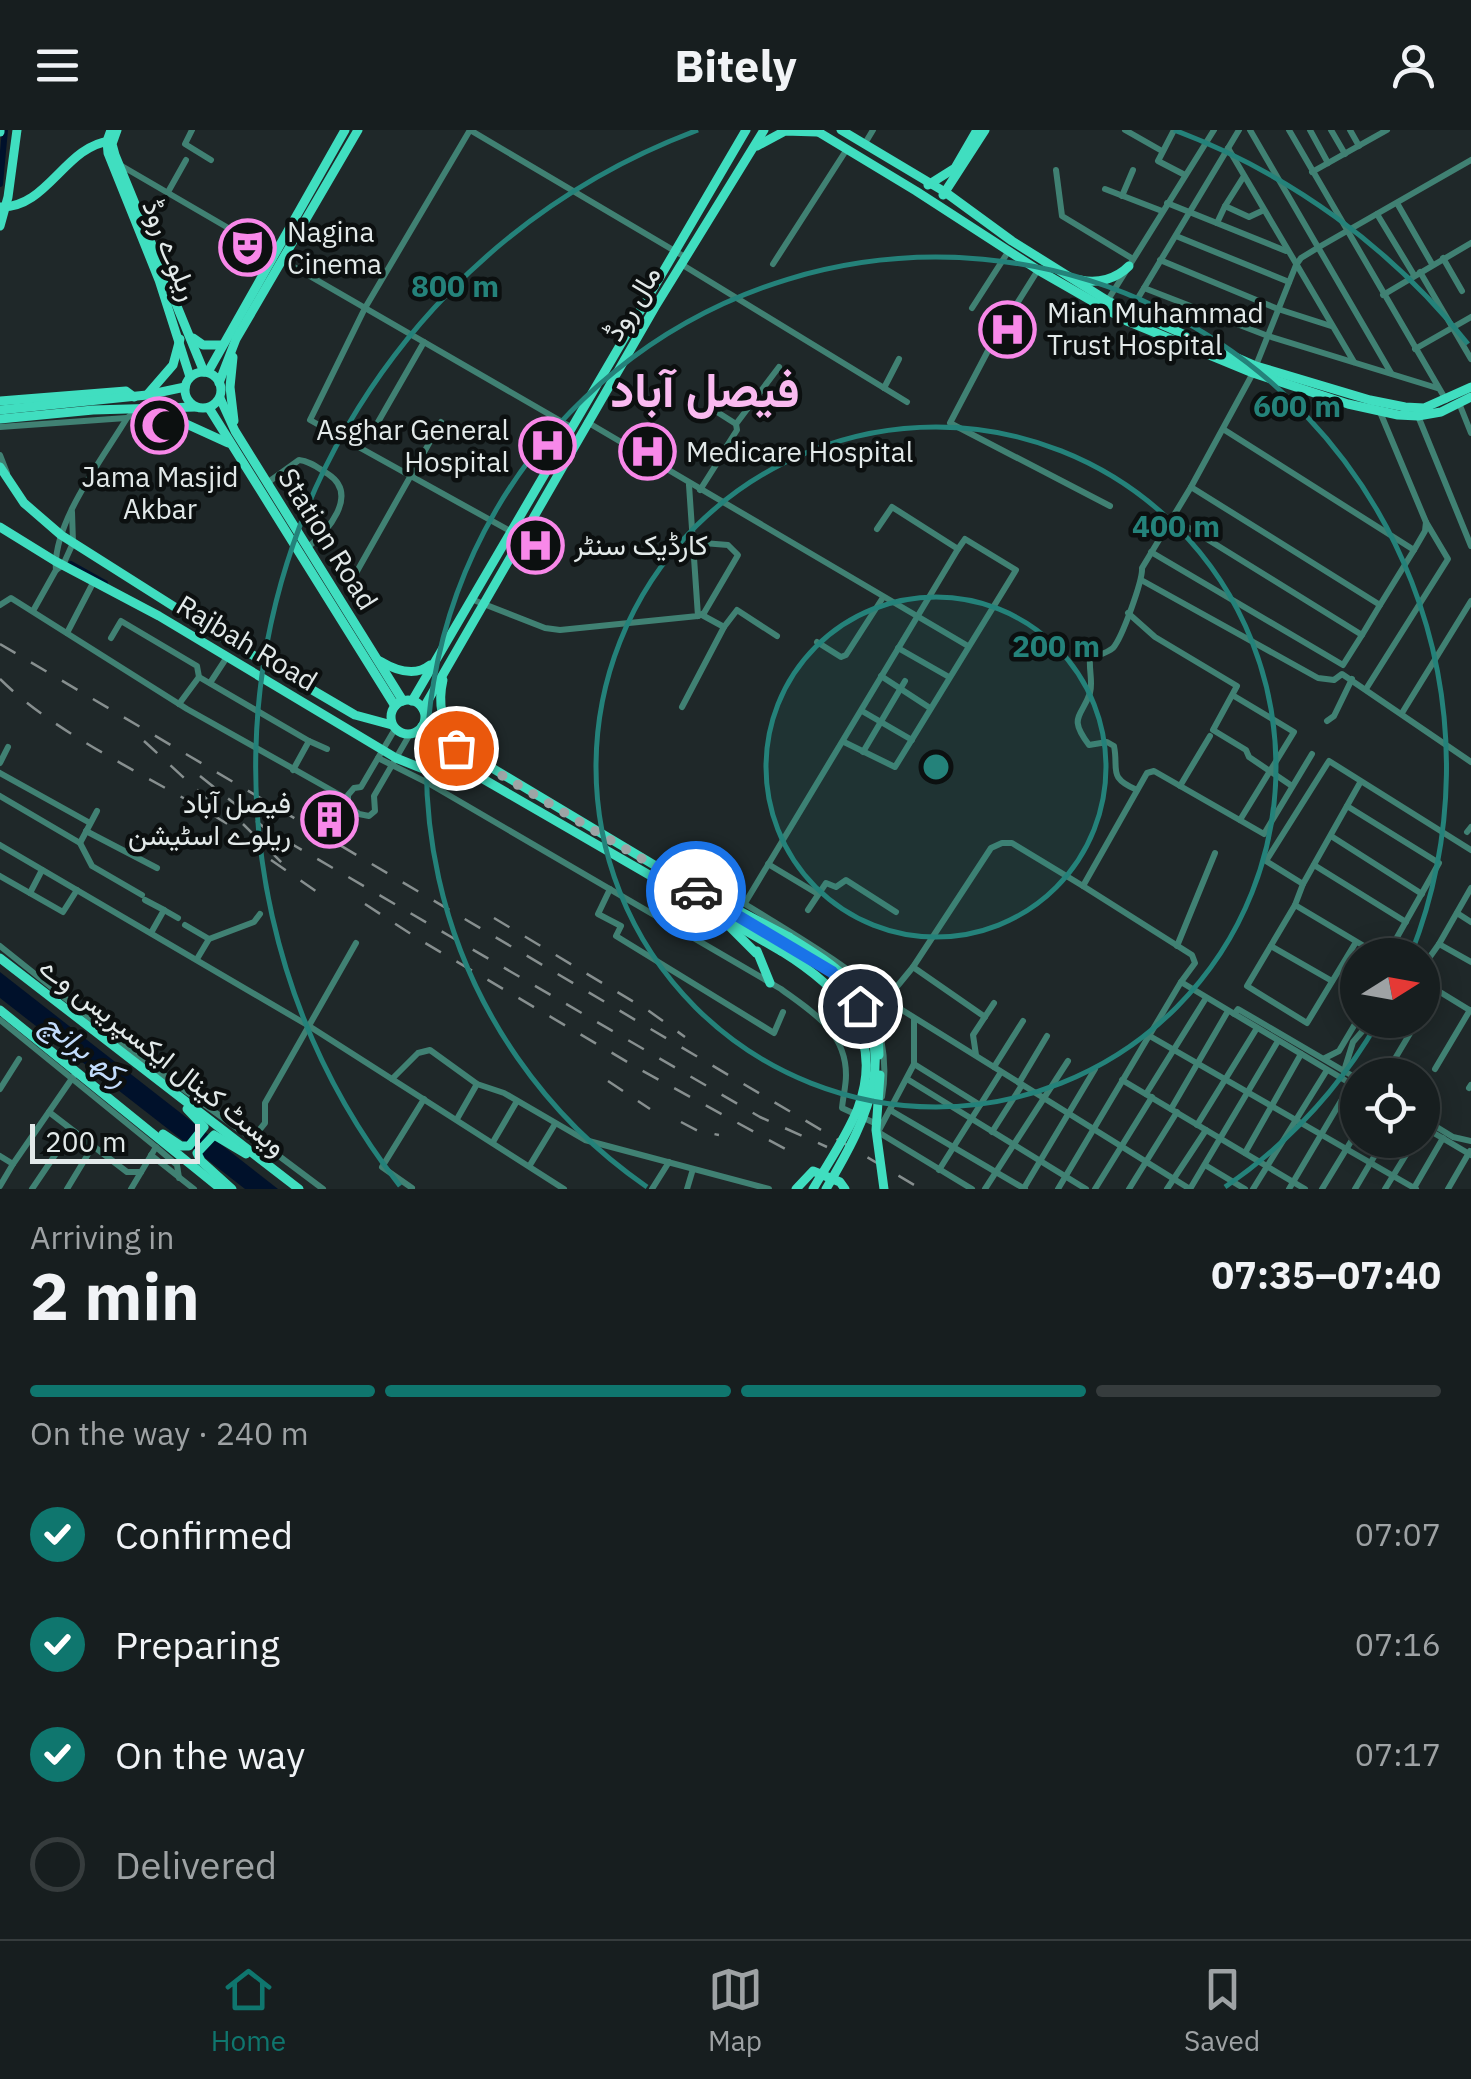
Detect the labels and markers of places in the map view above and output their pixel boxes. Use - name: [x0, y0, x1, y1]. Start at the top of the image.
- place label: Nagina Cinema: [287, 213, 382, 282]
- theatre icon: Nagina Cinema: [218, 218, 278, 278]
- place label: Mian Muhammad Trust Hospital: [1047, 294, 1264, 363]
- hospital icon: Mian Muhammad Trust Hospital: [978, 299, 1038, 359]
- mosque icon: Jama Masjid Akbar: [130, 396, 190, 456]
- place label: Asghar General Hospital: [316, 411, 509, 480]
- hospital icon: Asghar General Hospital: [518, 416, 578, 476]
- hospital icon: Medicare Hospital: [617, 422, 677, 482]
- place label: Medicare Hospital: [686, 433, 913, 470]
- place label: Jama Masjid Akbar: [82, 458, 238, 527]
- hospital icon: کارڈیک سنٹر: [505, 515, 565, 575]
- place label: کارڈیک سنٹر: [573, 526, 708, 563]
- pin: [414, 706, 499, 791]
- centre of rings: [918, 749, 954, 785]
- place label: فیصل آباد ریلوے اسٹیشن: [128, 784, 291, 853]
- building icon: فیصل آباد ریلوے اسٹیشن: [300, 789, 360, 849]
- pin: [818, 964, 903, 1049]

